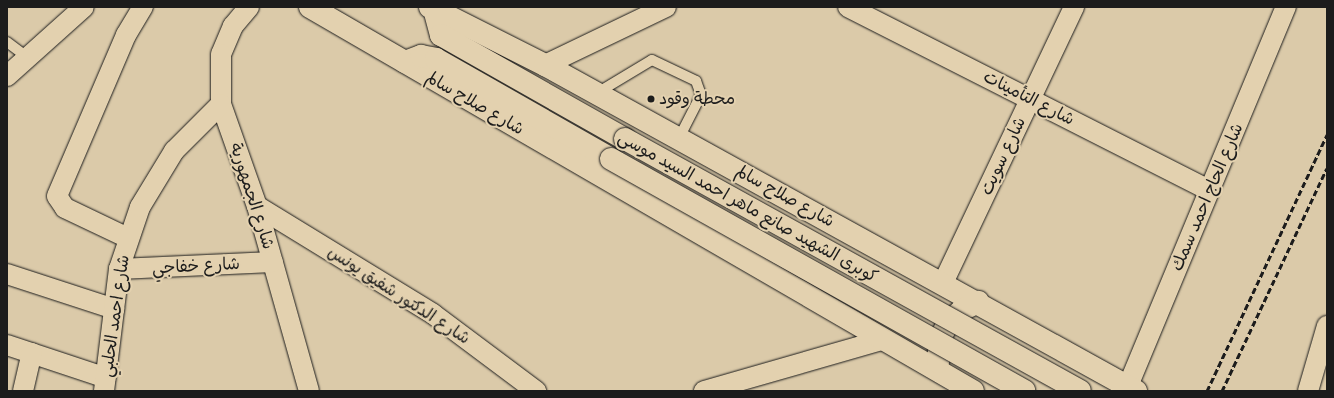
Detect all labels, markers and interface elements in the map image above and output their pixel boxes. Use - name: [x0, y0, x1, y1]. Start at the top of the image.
- street label: شارع التأمينات: [980, 66, 1078, 130]
- street label: شارع صلاح سالم: [422, 67, 528, 139]
- place label: محطة وقود: [659, 89, 735, 109]
- marker: محطة وقود: [646, 94, 656, 104]
- street label: شارع سويت: [976, 114, 1030, 198]
- street label: شارع الحاج احمد سمك: [1167, 120, 1247, 274]
- street label: كوبرى الشهيد صانع ماهر احمد السيد موسى: [615, 127, 881, 287]
- street label: شارع الجمهورية: [225, 140, 279, 252]
- street label: شارع صلاح سالم: [732, 160, 838, 232]
- street label: شارع الدكتور شفيق يونس: [324, 241, 474, 349]
- street label: شارع احمد الحلبي: [96, 254, 134, 378]
- street label: شارع خفاجي: [152, 254, 240, 278]

